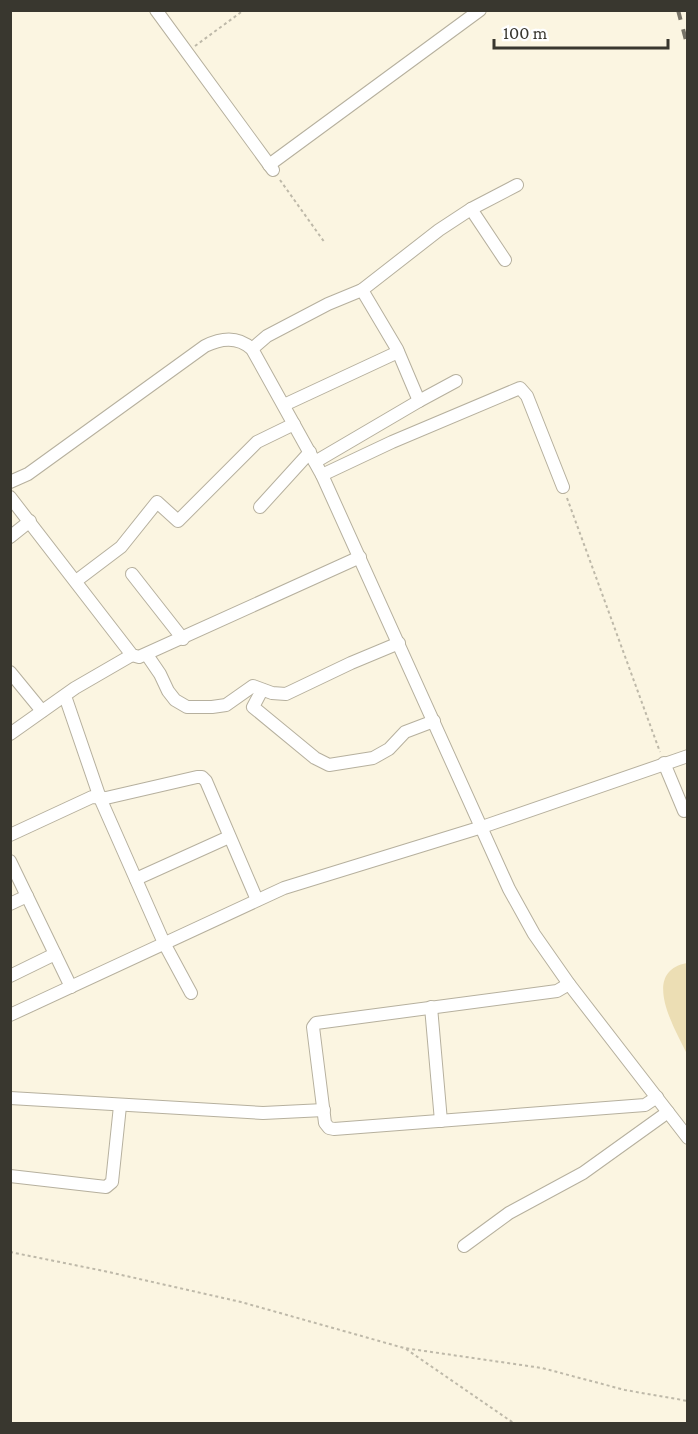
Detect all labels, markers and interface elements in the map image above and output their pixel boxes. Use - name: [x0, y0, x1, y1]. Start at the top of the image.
- scale bar: [494, 12, 668, 50]
- text: 100 m: [503, 23, 548, 43]

